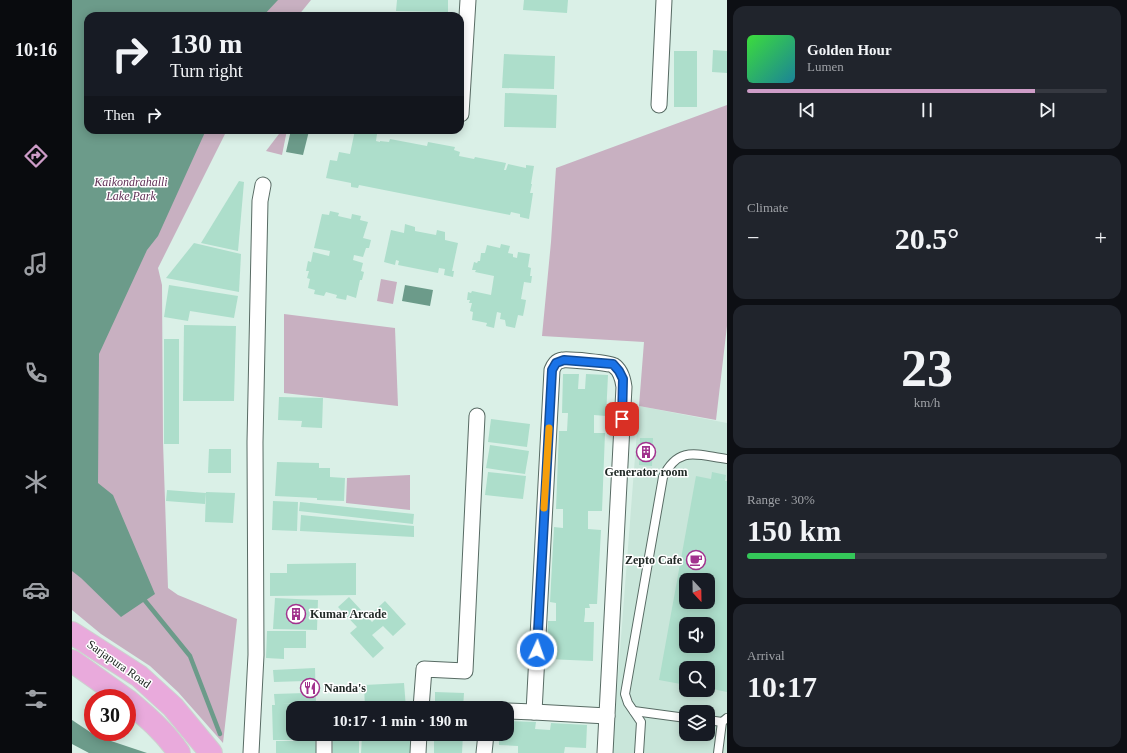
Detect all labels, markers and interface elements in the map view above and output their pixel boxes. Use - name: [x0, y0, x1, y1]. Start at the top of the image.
- icon: right: [104, 28, 156, 80]
- text: 130 m: [170, 28, 242, 59]
- text: 10:16: [15, 40, 57, 60]
- text: Golden Hour: [807, 42, 892, 58]
- text: Lumen: [807, 59, 844, 74]
- text: Turn right: [170, 61, 243, 81]
- icon: previous: [796, 99, 818, 121]
- icon: pause: [916, 99, 938, 121]
- icon: next: [1036, 99, 1058, 121]
- icon: right: [143, 104, 165, 126]
- text: Then: [104, 107, 135, 123]
- icon: directions: [22, 142, 50, 170]
- park label: Kaikondrahalli Lake Park: [93, 175, 168, 203]
- text: Climate: [747, 200, 788, 215]
- text: 20.5°: [895, 222, 959, 255]
- text: −: [747, 225, 759, 250]
- text: +: [1095, 225, 1107, 250]
- icon: music: [22, 250, 50, 278]
- text: 23: [901, 340, 953, 397]
- icon: phone: [22, 359, 50, 387]
- text: km/h: [914, 395, 940, 410]
- pin: [605, 402, 639, 436]
- icon: arrive: [611, 408, 633, 430]
- building icon: Generator room: [635, 441, 657, 463]
- place label: Generator room: [604, 465, 688, 479]
- icon: climate: [22, 468, 50, 496]
- text: Range · 30%: [747, 492, 815, 507]
- text: 150 km: [747, 514, 841, 547]
- cafe icon: Zepto Cafe: [685, 549, 707, 571]
- place label: Zepto Cafe: [625, 553, 683, 567]
- north arrow: [679, 573, 715, 609]
- map controls: [679, 573, 715, 741]
- icon: car: [22, 576, 50, 604]
- building icon: Kumar Arcade: [285, 603, 307, 625]
- place label: Kumar Arcade: [310, 607, 387, 621]
- button: sound: [679, 617, 715, 653]
- position arrow: [516, 629, 558, 671]
- street label: Sarjapura Road: [85, 637, 153, 691]
- text: Arrival: [747, 648, 785, 663]
- button: search: [679, 661, 715, 697]
- text: 10:17: [747, 670, 817, 703]
- restaurant icon: Nanda's: [299, 677, 321, 699]
- place label: Nanda's: [324, 681, 366, 695]
- icon: filters: [22, 685, 50, 713]
- speed limit sign: 30: [84, 689, 136, 741]
- button: layers: [679, 705, 715, 741]
- text: 10:17 · 1 min · 190 m: [333, 713, 468, 729]

